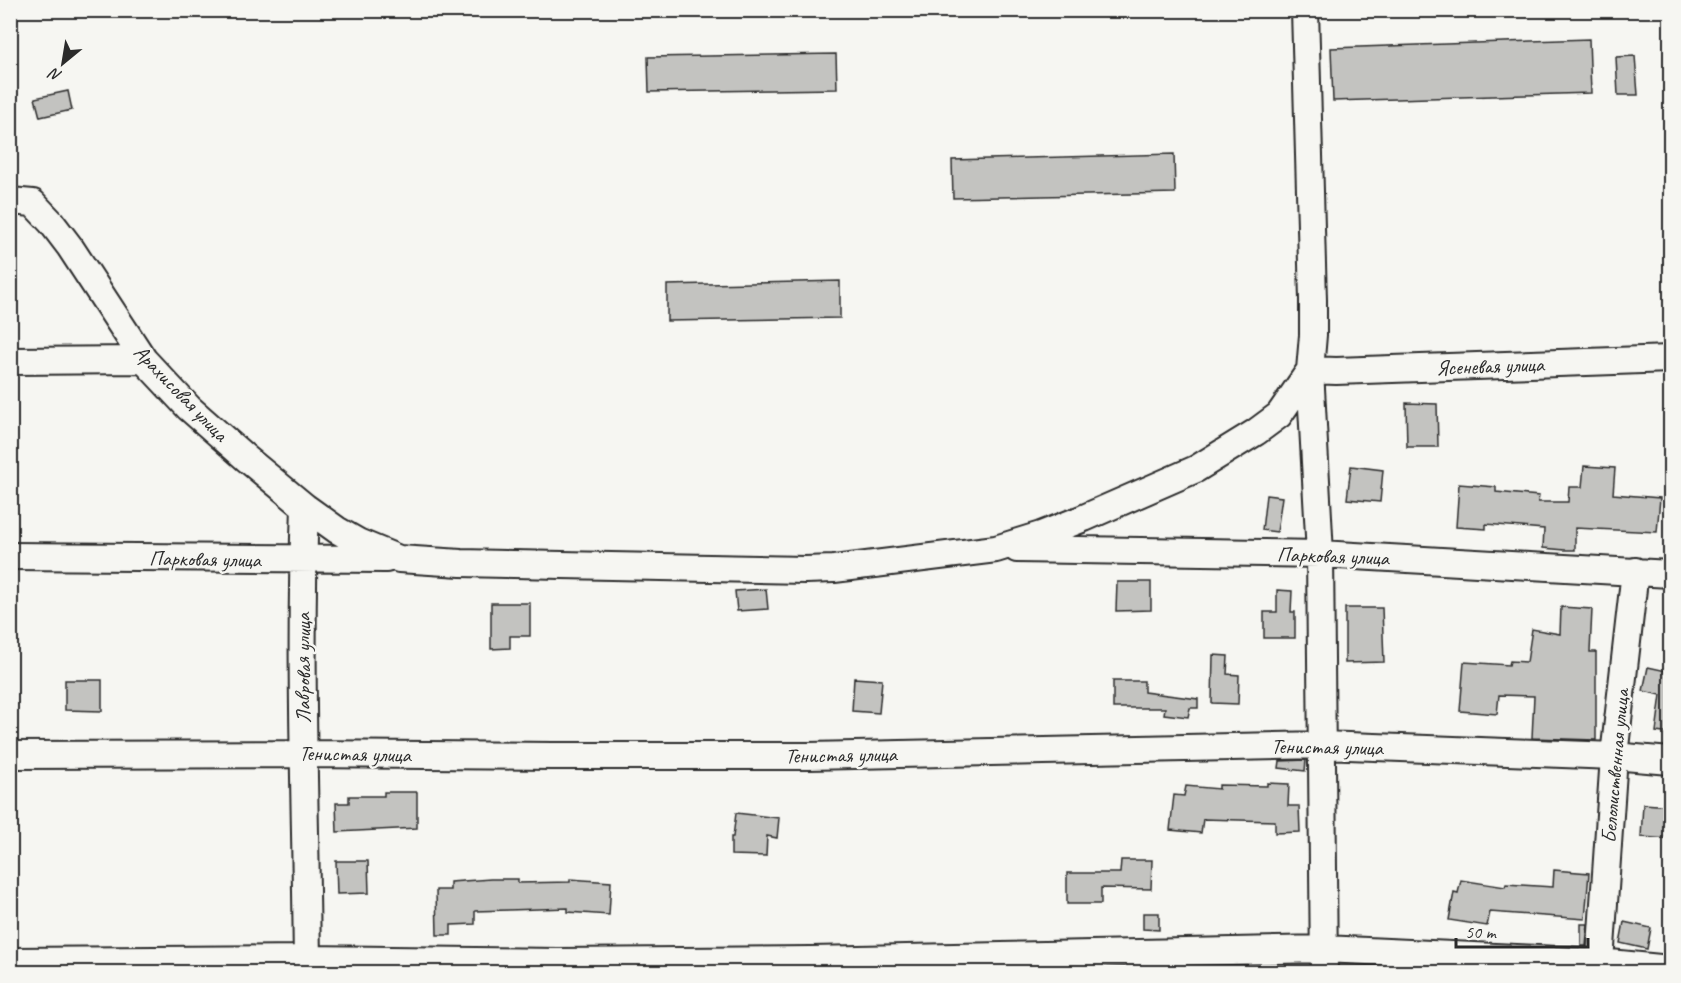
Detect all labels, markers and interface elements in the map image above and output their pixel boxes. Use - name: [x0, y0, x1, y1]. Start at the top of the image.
- north arrow: [33, 33, 93, 93]
- text: N: [44, 62, 65, 86]
- street label: Арахисовая улица: [128, 339, 235, 448]
- street label: Ясеневая улица: [1436, 351, 1546, 381]
- street label: Парковая улица: [1277, 541, 1391, 571]
- street label: Парковая улица: [149, 545, 263, 573]
- street label: Лавровая улица: [290, 611, 316, 723]
- street label: Белолиственная улица: [1595, 686, 1635, 844]
- street label: Тенистая улица: [1271, 733, 1385, 761]
- street label: Тенистая улица: [299, 740, 413, 768]
- street label: Тенистая улица: [785, 741, 899, 769]
- scale bar: [1456, 911, 1588, 949]
- text: 50 m: [1465, 921, 1498, 943]

